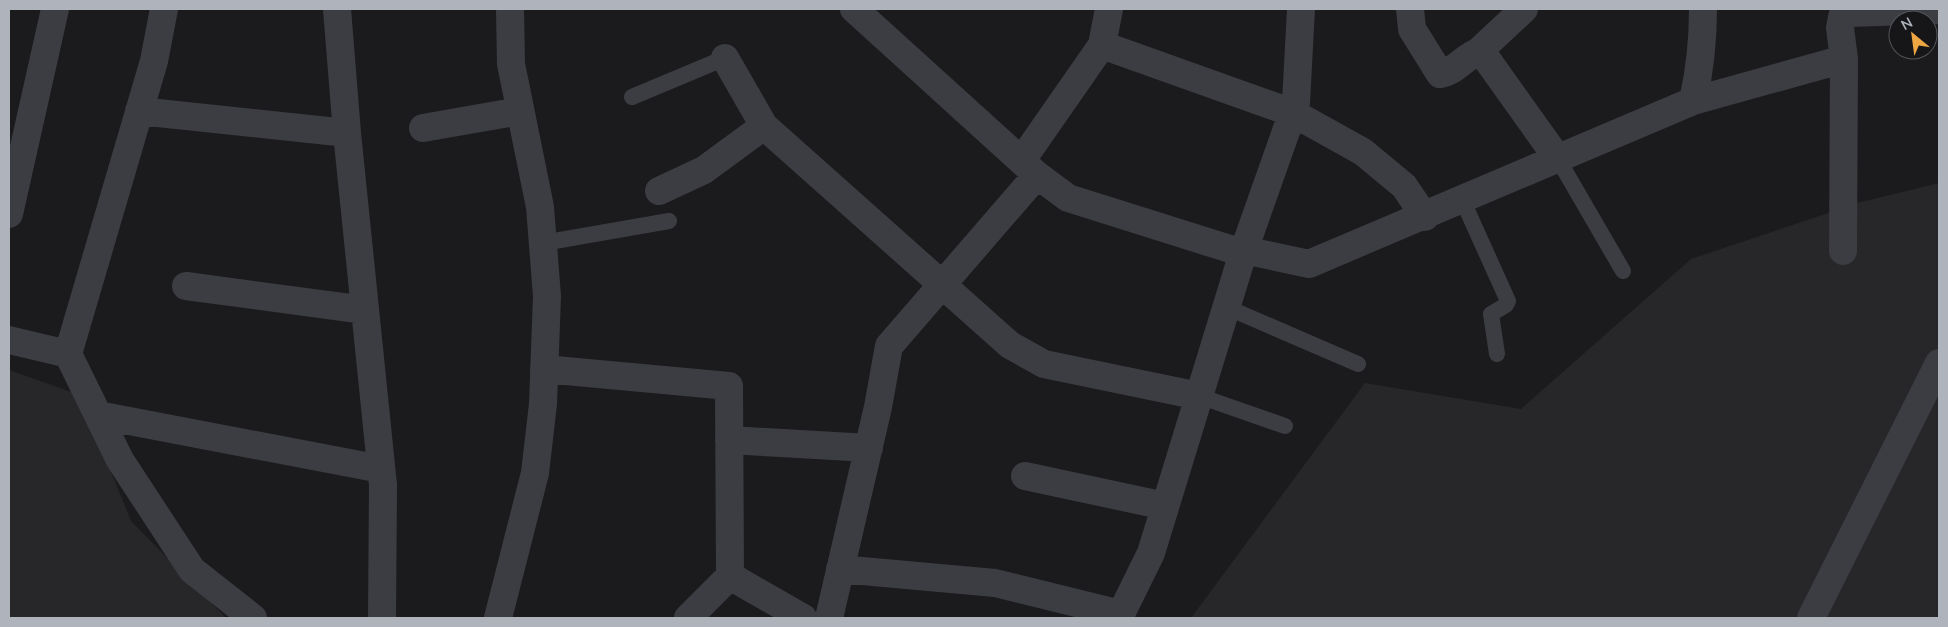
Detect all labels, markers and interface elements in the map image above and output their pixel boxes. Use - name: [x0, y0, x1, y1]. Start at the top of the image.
- north arrow: [1888, 10, 1938, 60]
- text: N: [1898, 13, 1916, 35]

